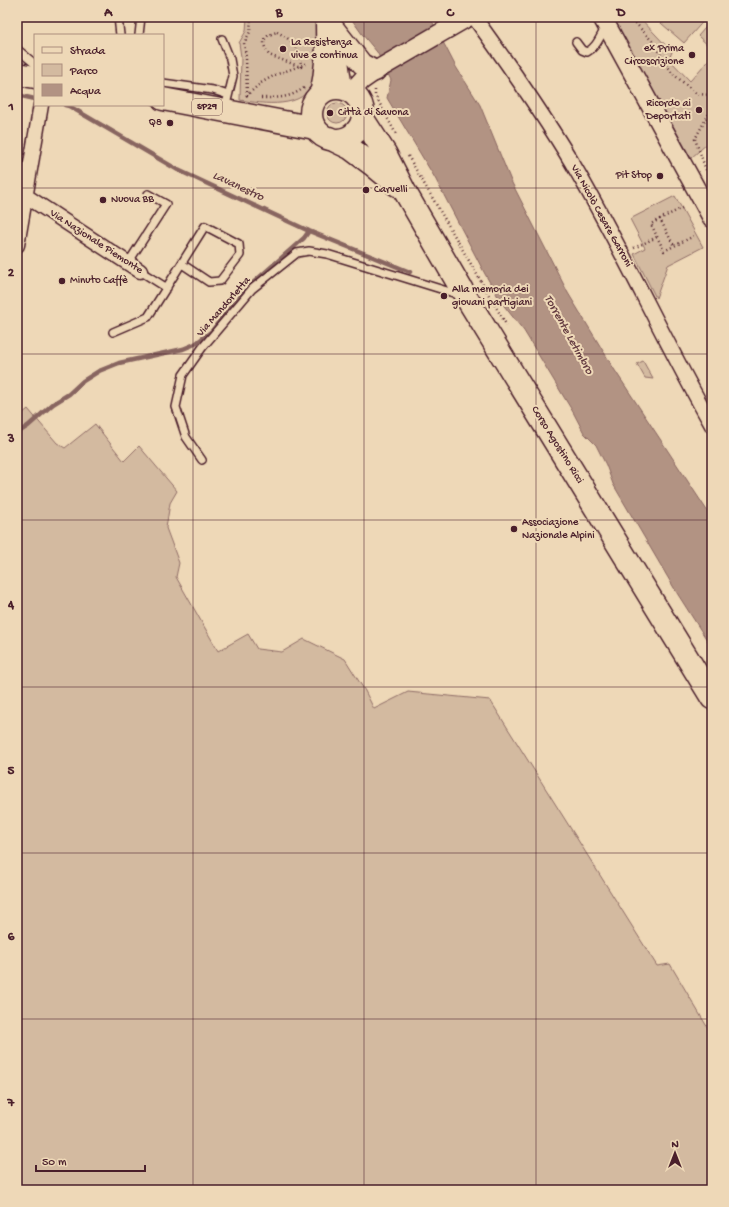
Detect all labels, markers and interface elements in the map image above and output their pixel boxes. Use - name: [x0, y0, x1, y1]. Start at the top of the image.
- text: A: [103, 6, 113, 21]
- text: B: [275, 6, 284, 21]
- text: C: [445, 6, 455, 21]
- text: D: [616, 6, 626, 21]
- legend: [34, 34, 164, 106]
- place label: La Resistenza vive e continua: [291, 37, 359, 62]
- place label: ex Prima Circoscrizione: [624, 43, 685, 68]
- marker: La Resistenza vive e continua: [278, 44, 288, 54]
- text: Strada: [70, 45, 105, 59]
- marker: ex Prima Circoscrizione: [687, 50, 697, 60]
- text: Parco: [69, 65, 98, 79]
- text: Acqua: [70, 85, 101, 99]
- place label: Ricordo ai Deportati: [645, 98, 691, 123]
- road number: SP29: [192, 99, 222, 115]
- text: 1: [7, 100, 14, 115]
- marker: Ricordo ai Deportati: [694, 105, 704, 115]
- place label: Città di Savona: [338, 107, 409, 119]
- marker: Città di Savona: [325, 108, 335, 118]
- place label: Q8: [149, 117, 162, 129]
- marker: Q8: [165, 118, 175, 128]
- street label: Via Nicolò Cesare Garroni: [567, 162, 634, 269]
- water label: Lavanestro: [210, 169, 266, 205]
- place label: Pit Stop: [615, 170, 653, 182]
- marker: Pit Stop: [655, 171, 665, 181]
- place label: Carvelli: [374, 184, 408, 196]
- marker: Carvelli: [361, 185, 371, 195]
- place label: Nuova BB: [111, 194, 154, 206]
- marker: Nuova BB: [98, 195, 108, 205]
- street label: Via Nazionale Piemonte: [46, 207, 145, 277]
- text: 2: [8, 266, 15, 281]
- place label: Minuto Caffè: [70, 274, 128, 287]
- street label: Via Mandorletta: [194, 274, 254, 340]
- marker: Minuto Caffè: [57, 276, 67, 286]
- place label: Alla memoria dei giovani partigiani: [452, 284, 532, 309]
- marker: Alla memoria dei giovani partigiani: [439, 291, 449, 301]
- water label: Torrente Letimbro: [540, 293, 596, 378]
- street label: Corso Agostino Ricci: [528, 404, 586, 486]
- text: 3: [7, 432, 15, 447]
- place label: Associazione Nazionale Alpini: [522, 517, 595, 542]
- marker: Associazione Nazionale Alpini: [509, 524, 519, 534]
- text: 4: [7, 598, 15, 613]
- text: 5: [8, 764, 15, 779]
- text: 6: [8, 930, 15, 945]
- text: 7: [7, 1096, 16, 1111]
- north arrow: [655, 1133, 695, 1173]
- text: N: [671, 1139, 679, 1151]
- scale bar: [36, 1147, 145, 1173]
- text: 50 m: [42, 1156, 67, 1170]

